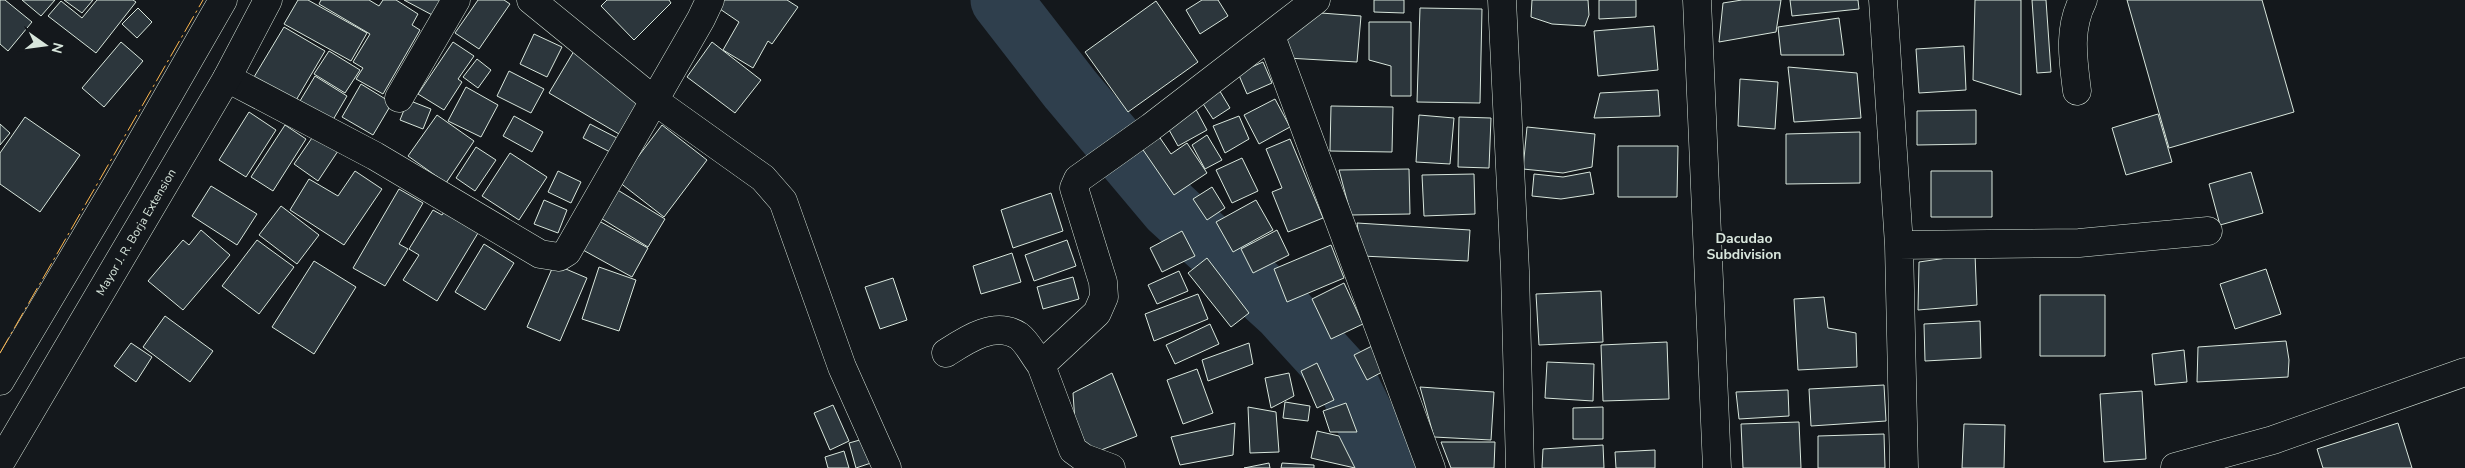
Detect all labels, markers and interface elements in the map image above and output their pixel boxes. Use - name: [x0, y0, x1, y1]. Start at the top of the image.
- north arrow: [20, 20, 70, 70]
- text: N: [47, 41, 68, 55]
- street label: Mayor J. R. Borja Extension: [93, 166, 180, 298]
- district label: Dacudao Subdivision: [1707, 229, 1781, 264]

